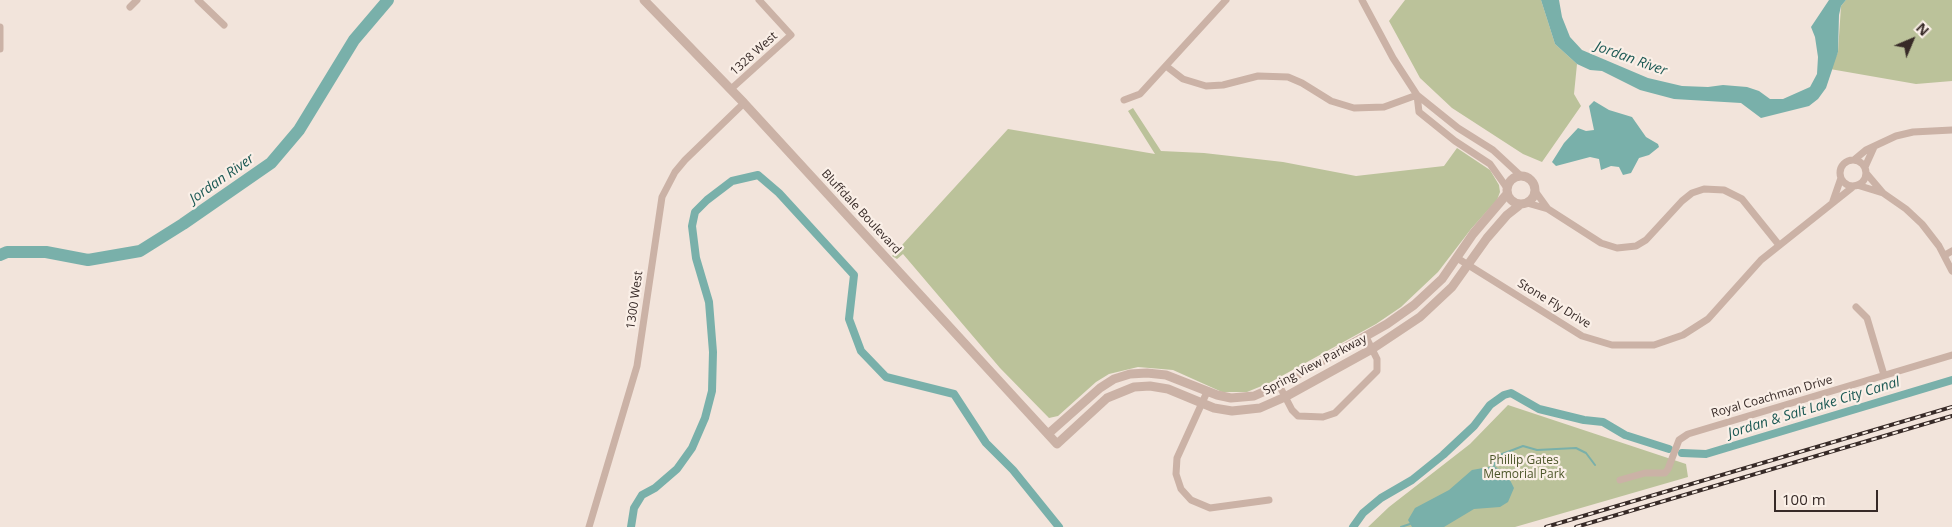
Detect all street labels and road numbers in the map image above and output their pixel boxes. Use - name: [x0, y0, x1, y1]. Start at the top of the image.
- street label: 1328 West: [727, 29, 781, 79]
- street label: Bluffdale Boulevard: [818, 167, 904, 257]
- street label: 1300 West: [624, 270, 646, 330]
- street label: Stone Fly Drive: [1515, 276, 1593, 332]
- street label: Spring View Parkway: [1261, 332, 1369, 398]
- street label: Royal Coachman Drive: [1710, 373, 1834, 421]

